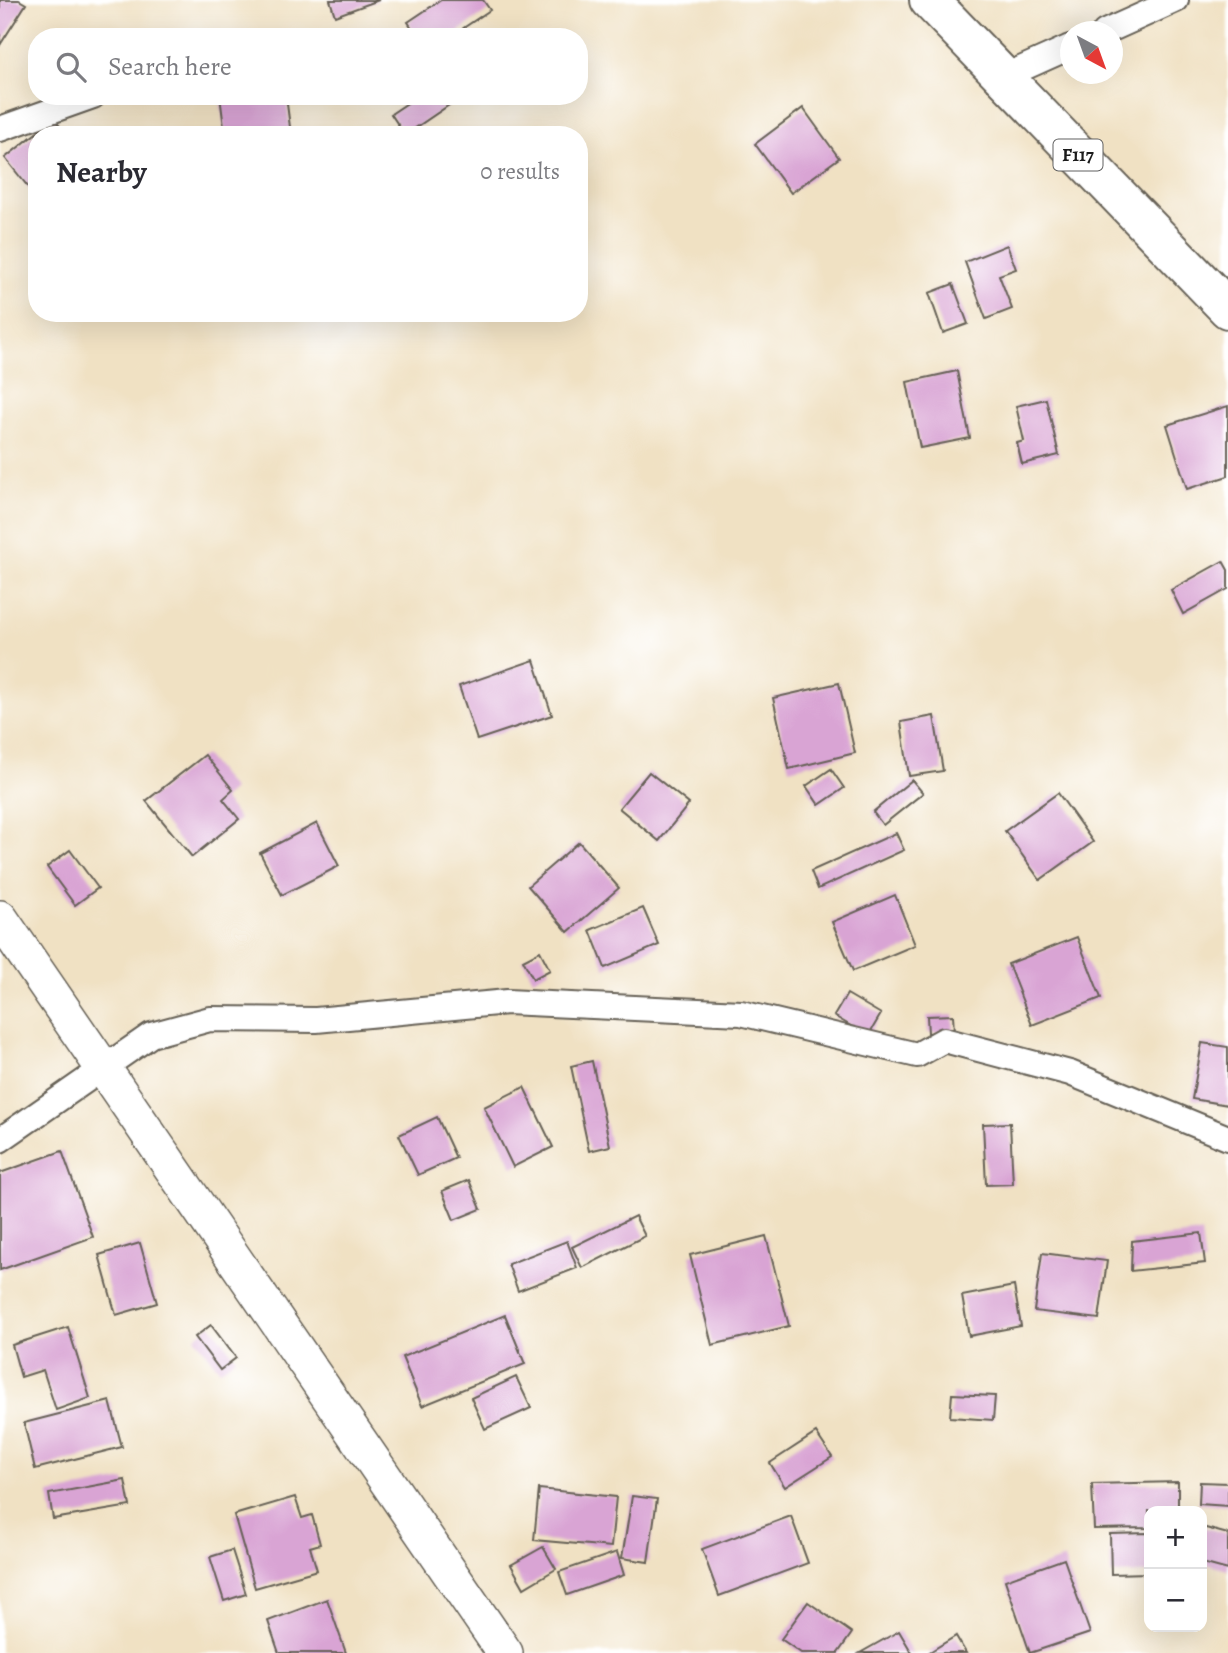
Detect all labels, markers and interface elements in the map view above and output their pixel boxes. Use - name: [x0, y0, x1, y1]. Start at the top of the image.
- north arrow: [1060, 21, 1123, 84]
- search box: [28, 28, 588, 105]
- icon: search: [52, 48, 90, 86]
- text: Search here: [108, 49, 232, 84]
- road number: F117: [1054, 140, 1102, 170]
- text: Nearby: [56, 152, 147, 192]
- text: 0 results: [480, 156, 560, 187]
- map controls: [1144, 1506, 1207, 1632]
- button: +: [1144, 1506, 1207, 1569]
- button: −: [1144, 1569, 1207, 1632]

